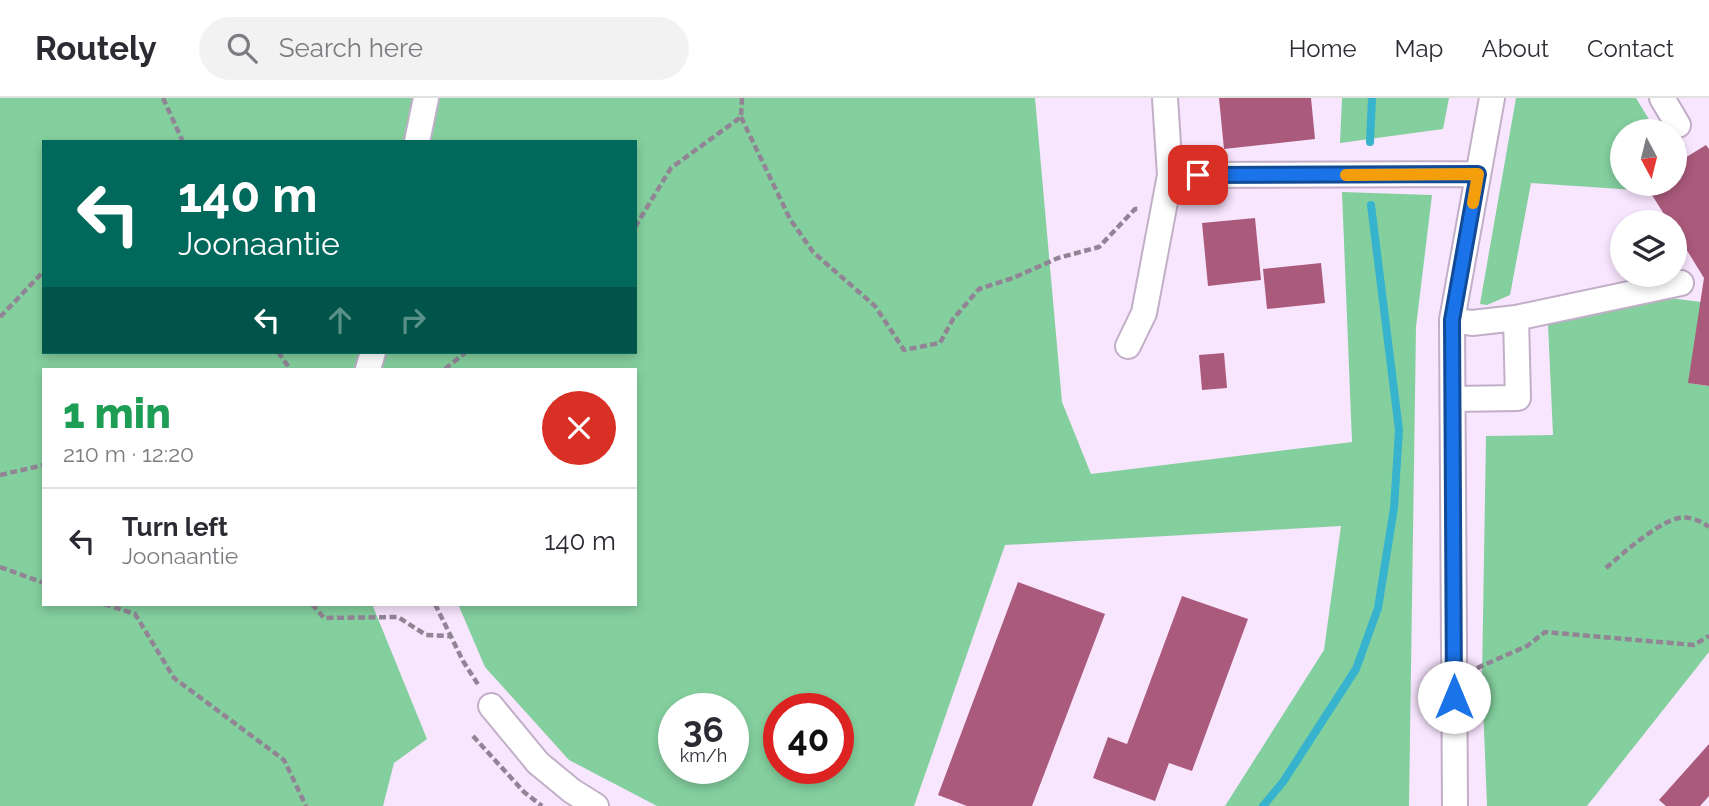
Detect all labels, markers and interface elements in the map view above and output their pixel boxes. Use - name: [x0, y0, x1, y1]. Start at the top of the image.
- search box: [199, 17, 689, 80]
- text: Routely: [35, 29, 157, 68]
- icon: search: [223, 29, 261, 67]
- text: Search here: [279, 33, 423, 63]
- text: Home: [1289, 34, 1357, 63]
- text: Map: [1395, 34, 1443, 63]
- text: About: [1481, 34, 1549, 63]
- text: Contact: [1587, 34, 1674, 63]
- north arrow: [1610, 119, 1687, 196]
- map controls: [1610, 119, 1687, 287]
- pin: [1168, 145, 1228, 205]
- icon: arrive: [1179, 156, 1217, 194]
- text: 140 m: [178, 166, 318, 223]
- icon: left: [63, 168, 154, 259]
- button: layers: [1610, 210, 1687, 287]
- text: Joonaantie: [178, 225, 340, 262]
- icon: left: [248, 301, 286, 339]
- icon: ahead: [321, 301, 359, 339]
- icon: right: [394, 301, 432, 339]
- text: 1 min: [63, 389, 171, 438]
- button: close: [542, 391, 616, 465]
- text: 210 m · 12:20: [63, 440, 194, 467]
- text: Turn left: [122, 512, 228, 542]
- icon: left: [63, 522, 101, 560]
- text: 140 m: [544, 526, 616, 556]
- text: Joonaantie: [122, 542, 238, 569]
- position arrow: [1417, 660, 1491, 734]
- speed limit sign: 40: [763, 693, 854, 784]
- text: 36: [683, 709, 724, 750]
- text: km/h: [680, 745, 727, 766]

